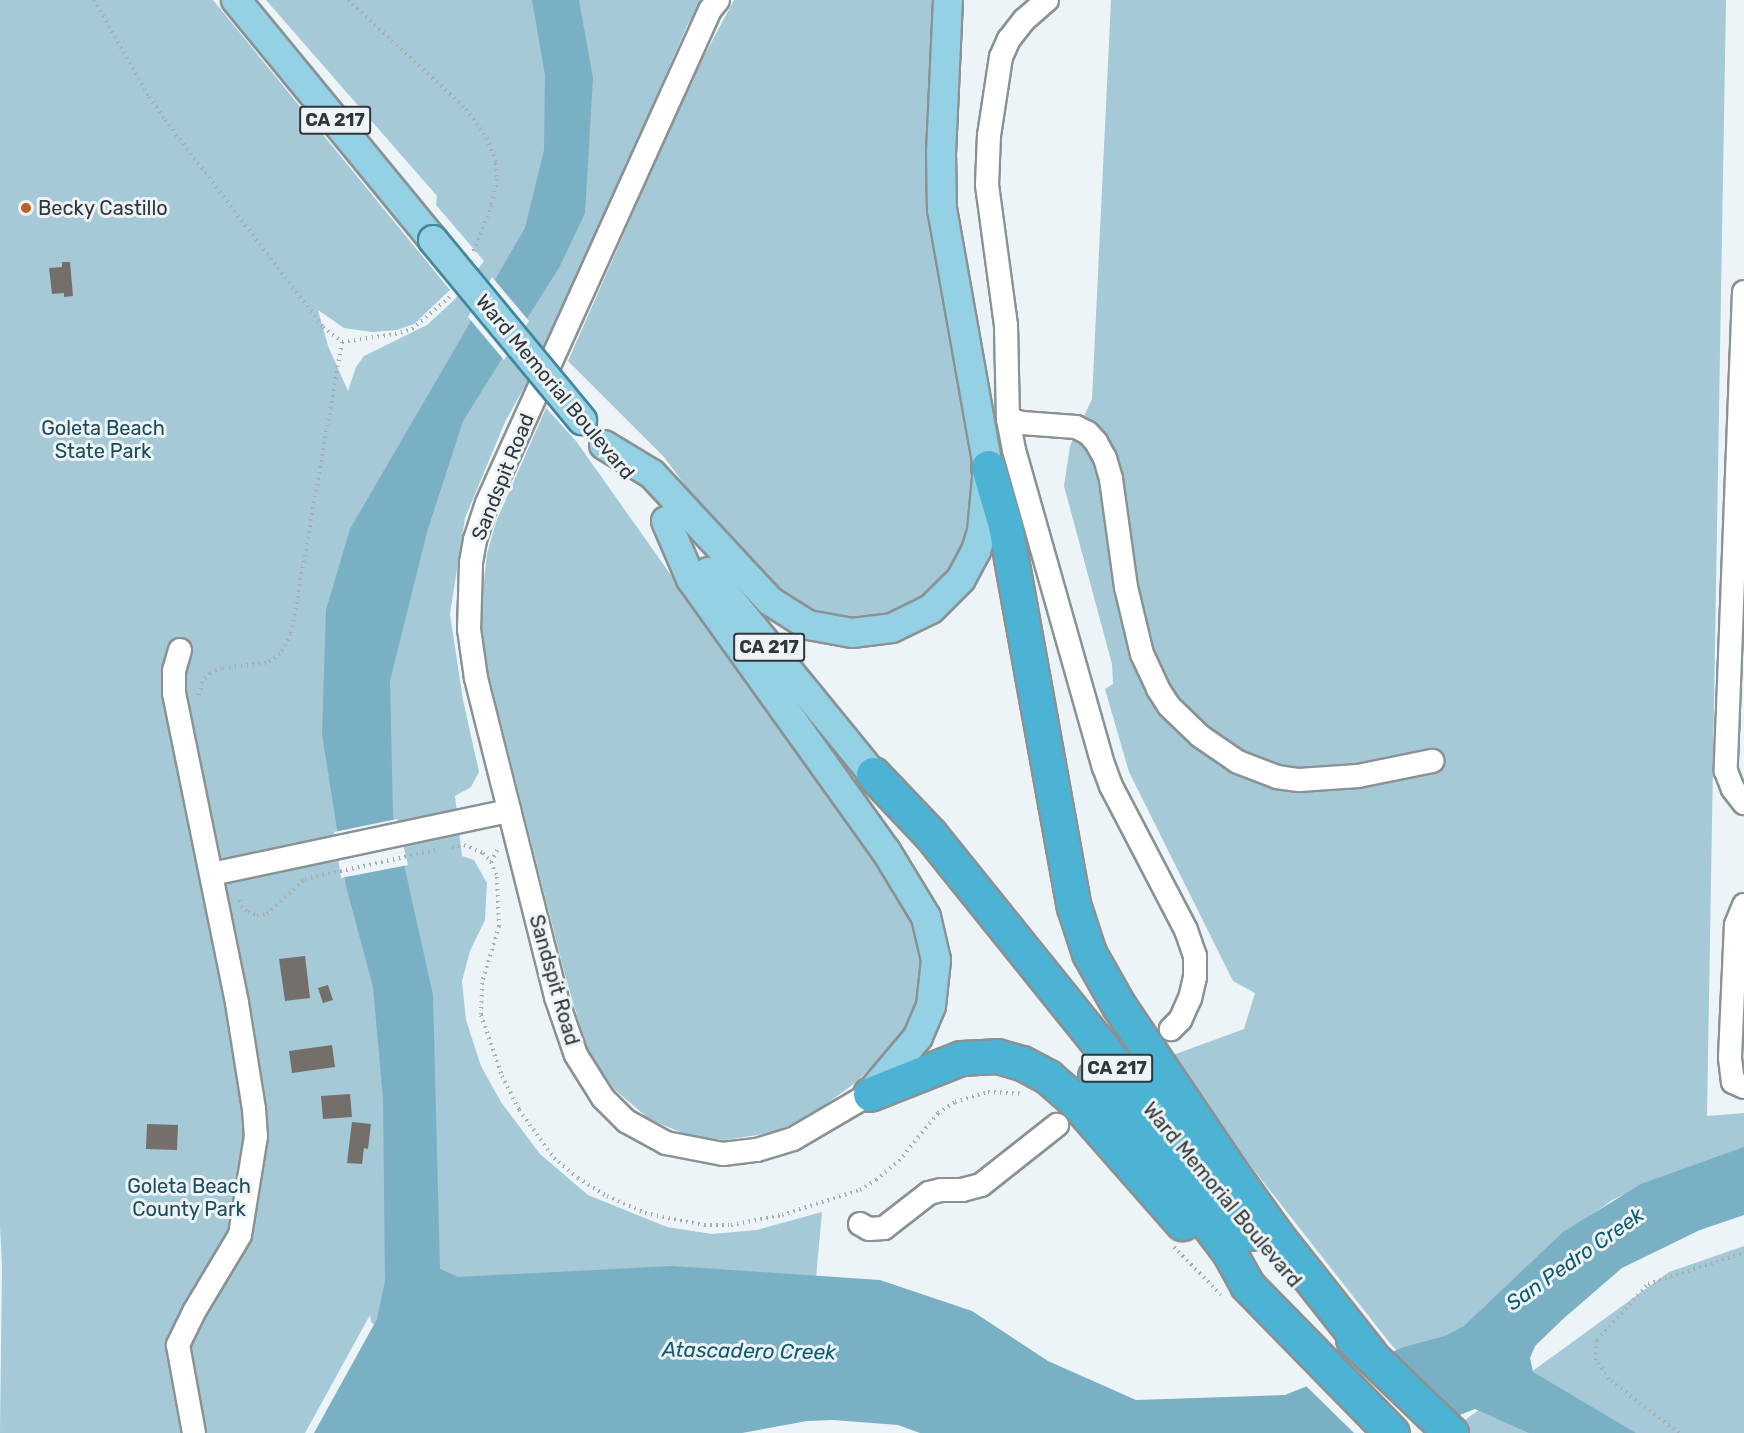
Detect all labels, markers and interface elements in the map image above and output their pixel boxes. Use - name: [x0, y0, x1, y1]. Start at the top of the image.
- road number: CA 217: [298, 105, 372, 135]
- place label: Becky Castillo: [38, 196, 168, 220]
- marker: Becky Castillo: [19, 201, 33, 215]
- street label: Ward Memorial Boulevard: [471, 290, 639, 484]
- street label: Sandspit Road: [467, 410, 539, 544]
- park label: Goleta Beach State Park: [41, 417, 165, 464]
- road number: CA 217: [732, 632, 806, 662]
- street label: Sandspit Road: [524, 912, 584, 1048]
- road number: CA 217: [1080, 1053, 1154, 1083]
- street label: Ward Memorial Boulevard: [1138, 1098, 1306, 1292]
- park label: Goleta Beach County Park: [127, 1174, 251, 1221]
- water label: San Pedro Creek: [1501, 1202, 1649, 1316]
- water label: Atascadero Creek: [662, 1337, 836, 1365]

